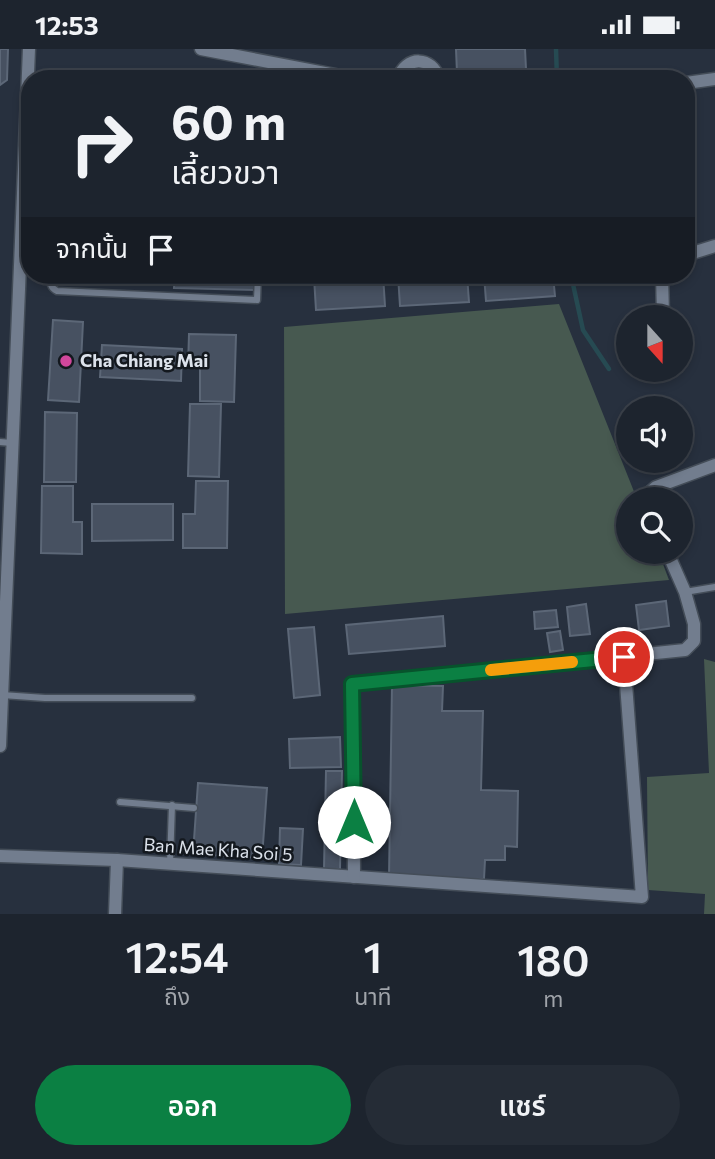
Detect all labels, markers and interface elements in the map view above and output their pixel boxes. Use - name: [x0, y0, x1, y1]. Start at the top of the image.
- text: 12:53: [35, 9, 99, 40]
- text: 60 m: [171, 90, 286, 150]
- icon: right: [56, 98, 147, 189]
- text: เลี้ยวขวา: [171, 151, 279, 191]
- icon: arrive: [142, 231, 180, 269]
- text: จากนั้น: [56, 232, 128, 263]
- north arrow: [616, 305, 693, 381]
- map controls: [616, 305, 693, 564]
- place label: Cha Chiang Mai: [80, 349, 208, 371]
- marker: Cha Chiang Mai: [58, 353, 74, 369]
- button: sound: [616, 396, 693, 473]
- button: search: [616, 487, 693, 564]
- pin: [594, 627, 654, 687]
- icon: arrive: [605, 638, 643, 676]
- position arrow: [317, 785, 391, 859]
- street label: Ban Mae Kha Soi 5: [143, 833, 293, 865]
- text: 12:54: [126, 930, 229, 982]
- text: 1: [364, 930, 382, 982]
- text: 180: [517, 933, 589, 985]
- text: ถึง: [164, 982, 190, 1010]
- text: นาที: [354, 982, 392, 1010]
- text: m: [543, 984, 563, 1012]
- button: ออก: [35, 1065, 351, 1145]
- button: แชร์: [365, 1065, 680, 1145]

